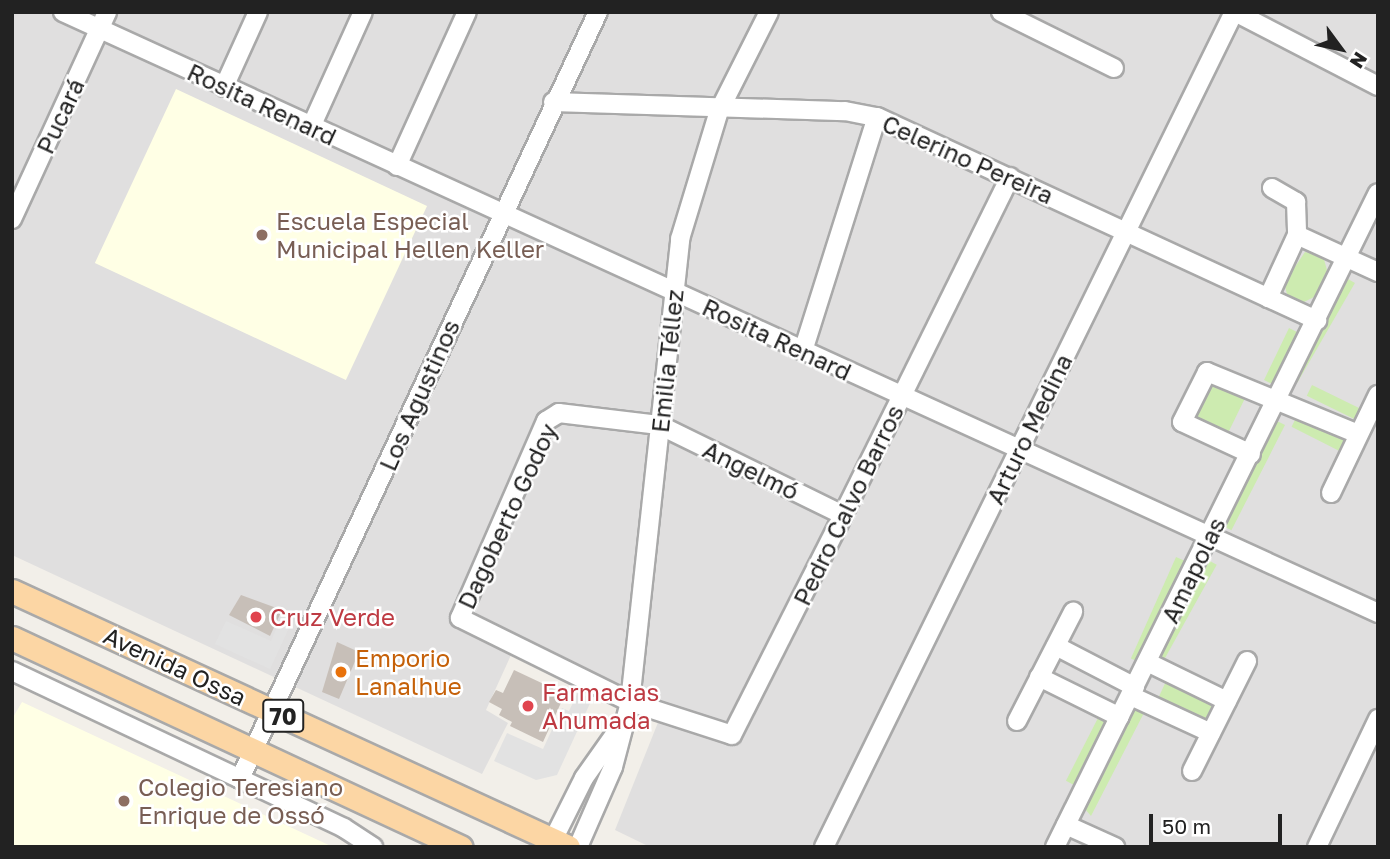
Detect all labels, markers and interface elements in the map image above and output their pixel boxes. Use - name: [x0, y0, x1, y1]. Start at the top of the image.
- north arrow: [1306, 14, 1376, 84]
- text: N: [1345, 48, 1373, 73]
- street label: Rosita Renard: [183, 57, 341, 151]
- street label: Pucará: [30, 74, 90, 158]
- street label: Celerino Pereira: [878, 108, 1058, 210]
- place label: Escuela Especial Municipal Hellen Keller: [276, 207, 544, 263]
- marker: Escuela Especial Municipal Hellen Keller: [254, 227, 270, 243]
- street label: Emilia Téllez: [645, 288, 689, 434]
- street label: Rosita Renard: [698, 292, 856, 386]
- street label: Los Agustinos: [373, 315, 465, 475]
- street label: Arturo Medina: [980, 349, 1078, 509]
- street label: Pedro Calvo Barros: [787, 400, 909, 610]
- street label: Dagoberto Godoy: [451, 419, 563, 613]
- street label: Angelmó: [698, 435, 804, 505]
- street label: Amapolas: [1155, 512, 1231, 628]
- place label: Cruz Verde: [270, 603, 395, 631]
- marker: Cruz Verde: [248, 609, 264, 625]
- street label: Avenida Ossa: [99, 620, 251, 712]
- place label: Emporio Lanalhue: [355, 644, 462, 700]
- marker: Emporio Lanalhue: [333, 664, 349, 680]
- place label: Farmacias Ahumada: [542, 678, 659, 734]
- road number: 70: [262, 696, 304, 736]
- marker: Farmacias Ahumada: [520, 698, 536, 714]
- place label: Colegio Teresiano Enrique de Ossó: [138, 773, 343, 829]
- marker: Colegio Teresiano Enrique de Ossó: [116, 793, 132, 809]
- scale bar: [1152, 800, 1285, 844]
- text: 50 m: [1162, 813, 1211, 839]

